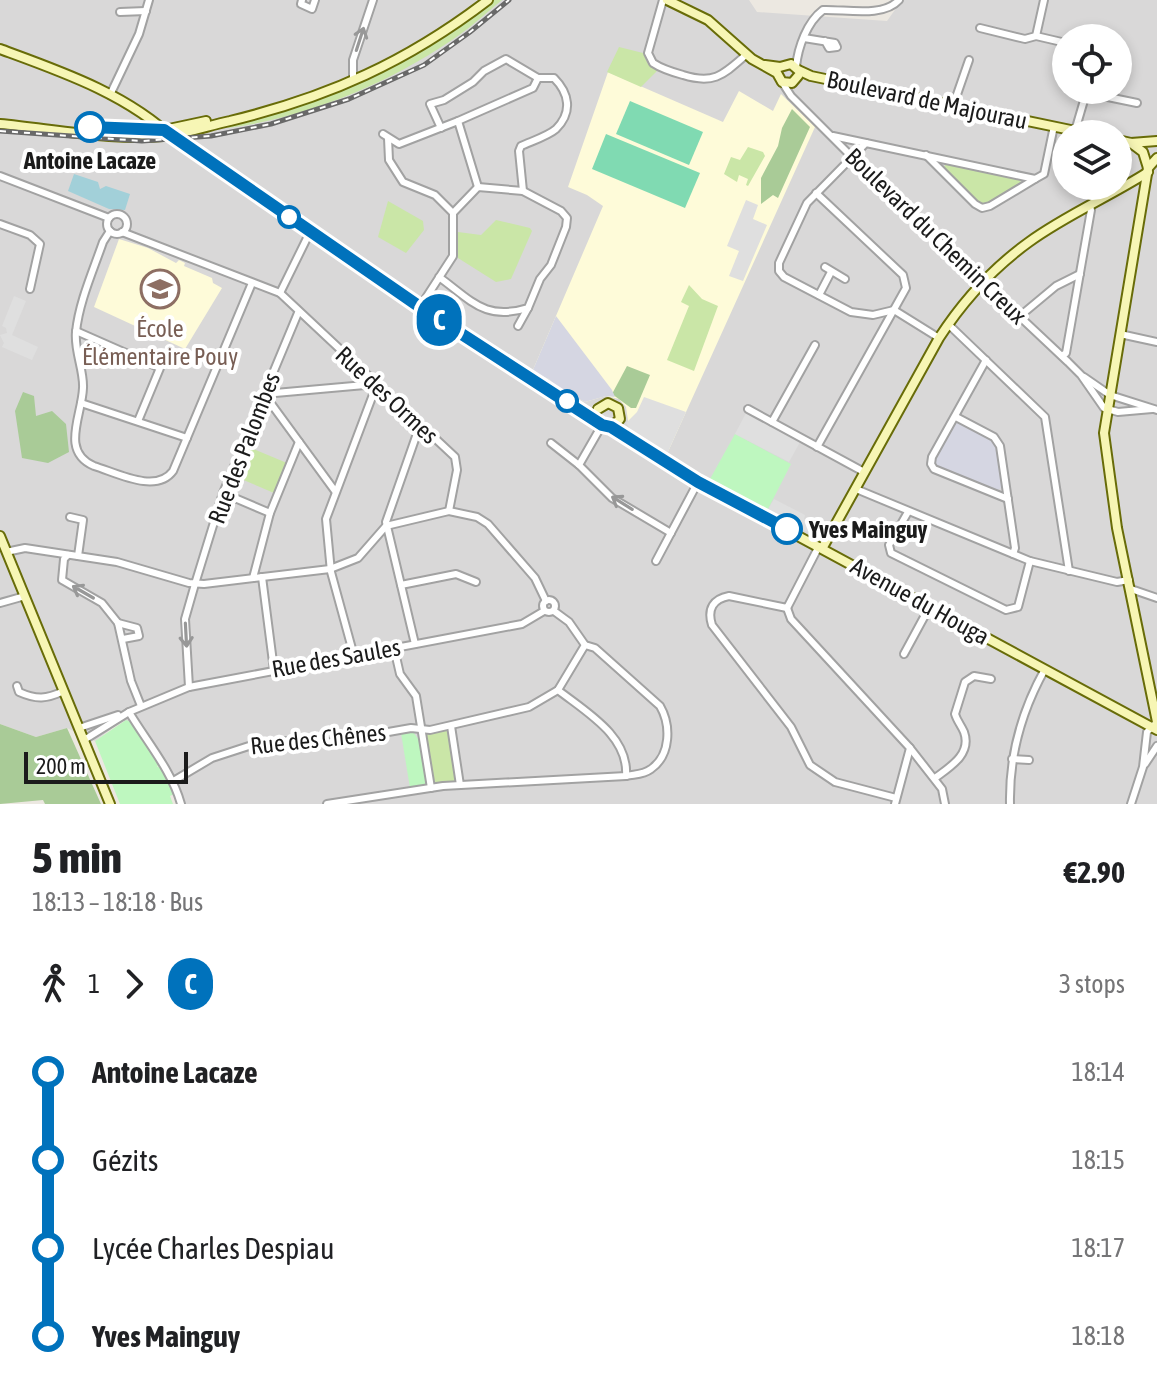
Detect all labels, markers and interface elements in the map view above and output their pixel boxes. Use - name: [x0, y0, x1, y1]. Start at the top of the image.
- map controls: [1052, 24, 1132, 200]
- button: locate: [1052, 24, 1132, 104]
- one-way arrow: [353, 26, 368, 52]
- street label: Boulevard de Majourau: [824, 66, 1030, 134]
- marker: Antoine Lacaze: [75, 112, 105, 142]
- button: layers: [1052, 120, 1132, 200]
- street label: Boulevard du Chemin Creux: [840, 143, 1032, 330]
- place label: Antoine Lacaze: [23, 147, 156, 174]
- unlabelled marker: [278, 206, 300, 228]
- school or university icon: École Élémentaire Pouy: [139, 268, 181, 310]
- line badge: C: [413, 294, 465, 346]
- text: C: [433, 304, 445, 336]
- place label: École Élémentaire Pouy: [82, 315, 238, 370]
- street label: Rue des Ormes: [330, 341, 444, 449]
- street label: Rue des Palombes: [203, 369, 285, 527]
- unlabelled marker: [556, 390, 578, 412]
- one-way arrow: [611, 495, 634, 511]
- marker: Yves Mainguy: [772, 514, 802, 544]
- place label: Yves Mainguy: [808, 516, 928, 543]
- street label: Avenue du Houga: [846, 552, 994, 650]
- one-way arrow: [71, 584, 95, 599]
- one-way arrow: [179, 621, 194, 648]
- street label: Rue des Saules: [270, 633, 402, 683]
- street label: Rue des Chênes: [249, 718, 387, 760]
- scale bar: [24, 748, 188, 784]
- text: 200 m: [36, 753, 86, 779]
- text: 5 min: [32, 832, 122, 882]
- text: €2.90: [1064, 855, 1125, 889]
- text: 18:13 – 18:18 · Bus: [32, 887, 203, 917]
- icon: walk: [32, 962, 76, 1006]
- icon: forward: [112, 962, 156, 1006]
- text: C: [184, 968, 197, 1000]
- text: 1: [88, 969, 100, 999]
- text: 3 stops: [1059, 969, 1125, 999]
- text: Antoine Lacaze: [92, 1055, 258, 1089]
- text: 18:14: [1071, 1057, 1125, 1087]
- text: Gézits: [92, 1143, 158, 1177]
- text: 18:15: [1071, 1145, 1125, 1175]
- text: Lycée Charles Despiau: [92, 1231, 334, 1265]
- text: 18:17: [1071, 1233, 1125, 1263]
- text: Yves Mainguy: [92, 1319, 240, 1353]
- text: 18:18: [1071, 1321, 1125, 1351]

